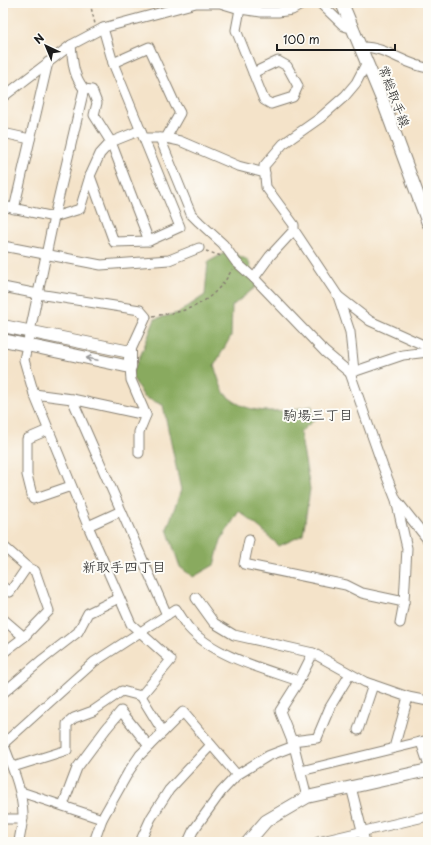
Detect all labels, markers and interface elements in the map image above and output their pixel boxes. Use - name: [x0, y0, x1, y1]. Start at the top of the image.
- north arrow: [26, 26, 66, 66]
- scale bar: [277, 26, 395, 52]
- text: N: [30, 29, 48, 48]
- text: 100 m: [283, 30, 320, 48]
- street label: 常総取手線: [374, 62, 416, 131]
- one-way arrow: [86, 354, 99, 362]
- district label: 駒場三丁目: [283, 404, 353, 425]
- district label: 新取手四丁目: [82, 556, 166, 577]

